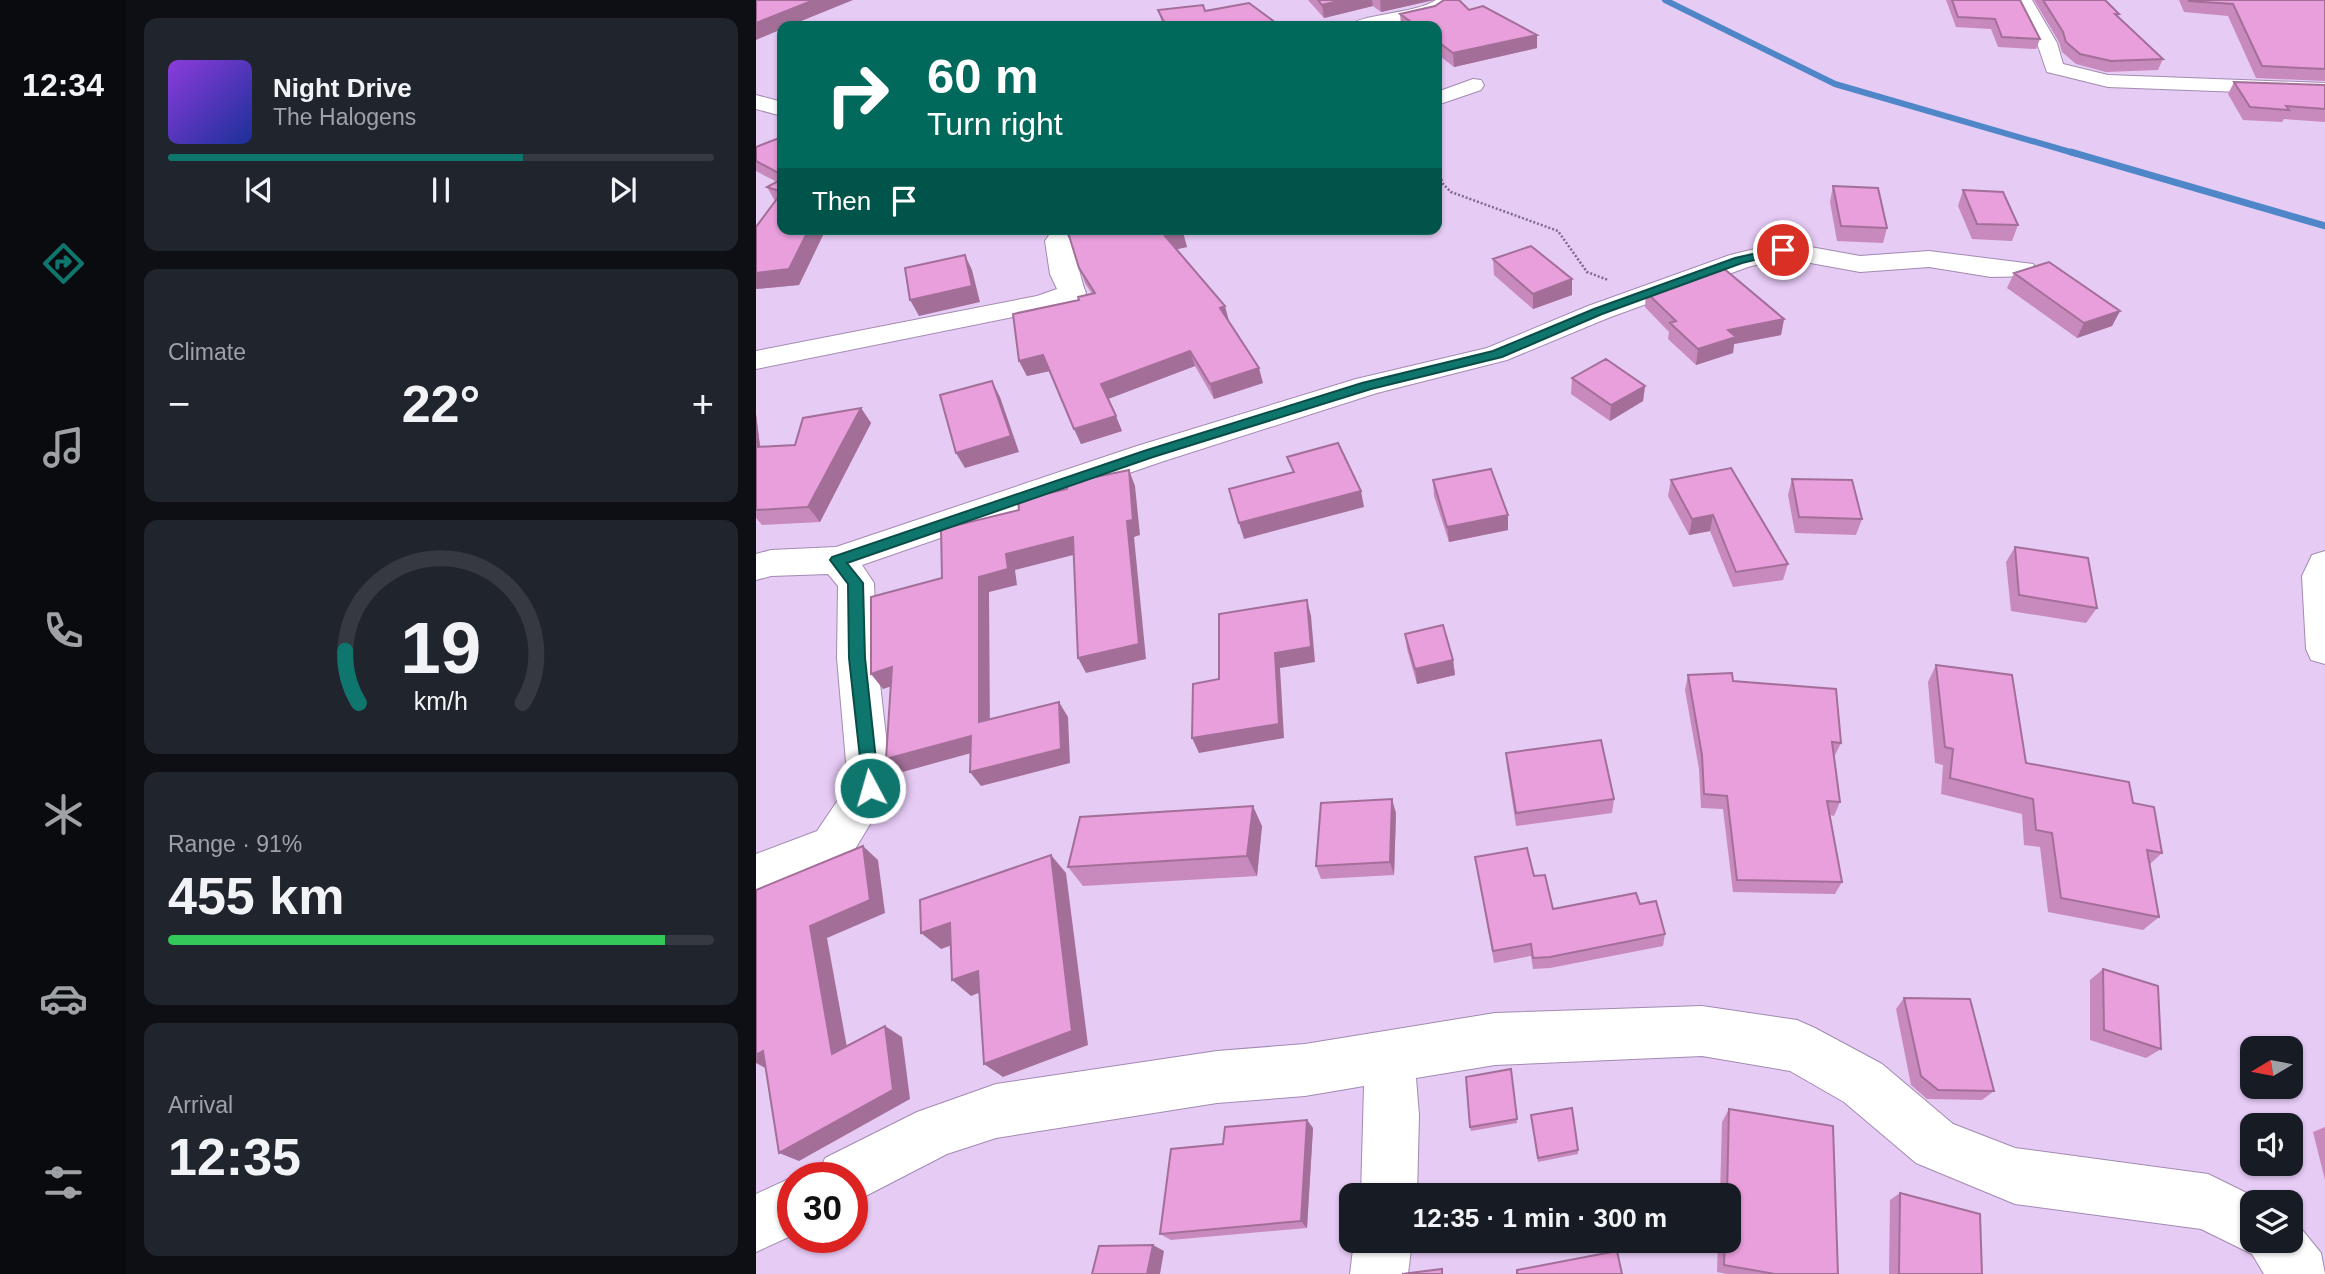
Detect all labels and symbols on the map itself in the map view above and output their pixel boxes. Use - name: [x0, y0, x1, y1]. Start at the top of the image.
- pin: [1753, 220, 1813, 280]
- position arrow: [833, 751, 907, 825]
- north arrow: [2240, 1036, 2303, 1099]
- speed limit sign: 30: [777, 1162, 868, 1253]

